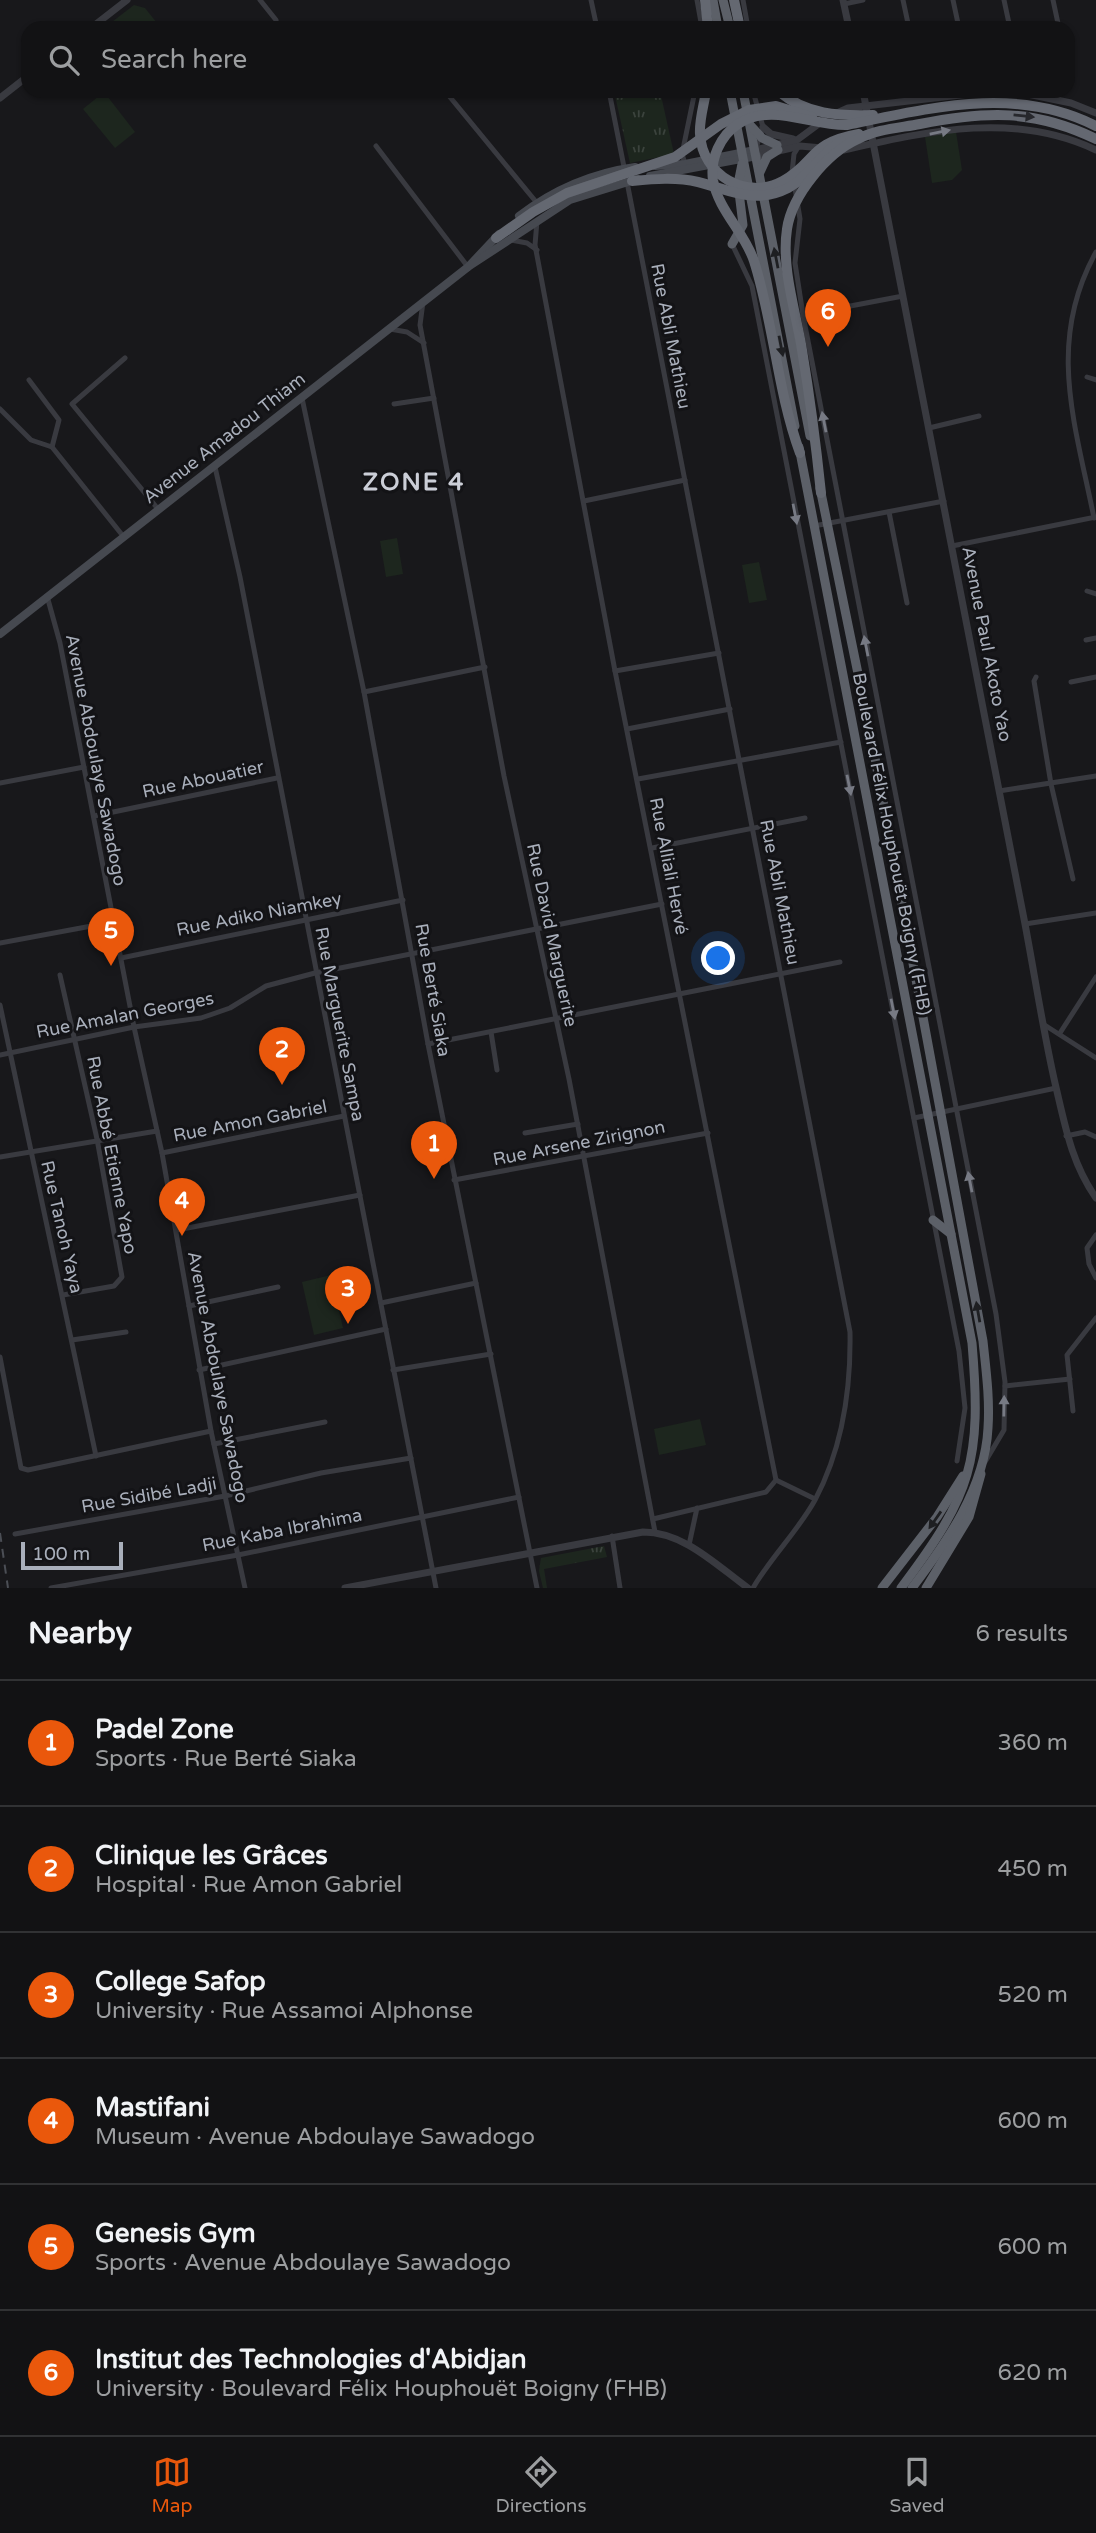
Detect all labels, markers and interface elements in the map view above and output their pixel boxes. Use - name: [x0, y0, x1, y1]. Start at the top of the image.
- search box: [21, 21, 1075, 98]
- icon: search: [45, 41, 83, 79]
- text: Search here: [101, 44, 247, 75]
- one-way arrow: [1013, 110, 1035, 121]
- one-way arrow: [929, 126, 951, 137]
- one-way arrow: [770, 247, 781, 269]
- street label: Rue Abli Mathieu: [646, 261, 696, 411]
- pin: 6: [805, 289, 851, 347]
- one-way arrow: [776, 335, 787, 357]
- street label: Avenue Amadou Thiam: [138, 368, 310, 508]
- one-way arrow: [818, 411, 829, 433]
- district label: ZONE 4: [363, 468, 465, 497]
- one-way arrow: [789, 503, 800, 525]
- street label: Avenue Paul Akoto Yao: [957, 545, 1017, 743]
- street label: Avenue Abdoulaye Sawadogo: [61, 632, 131, 888]
- one-way arrow: [861, 635, 872, 657]
- street label: Boulevard Félix Houphouët Boigny (FHB): [848, 671, 936, 1017]
- street label: Rue Abouatier: [140, 755, 266, 803]
- one-way arrow: [844, 774, 855, 796]
- street label: Rue Alliali Hervé: [645, 796, 693, 936]
- street label: Rue Abli Mathieu: [755, 817, 805, 967]
- street label: Rue David Marguerite: [522, 841, 582, 1029]
- street label: Rue Adiko Niamkey: [175, 887, 344, 941]
- pin: 5: [88, 908, 134, 966]
- street label: Rue Berté Siaka: [410, 922, 456, 1058]
- street label: Rue Marguerite Sampa: [310, 925, 370, 1123]
- your location: [701, 941, 735, 975]
- street label: Rue Amalan Georges: [34, 987, 216, 1043]
- one-way arrow: [888, 998, 899, 1020]
- pin: 2: [259, 1027, 305, 1085]
- street label: Rue Abbé Etienne Yapo: [82, 1054, 142, 1256]
- street label: Rue Amon Gabriel: [171, 1095, 329, 1147]
- street label: Rue Arsene Zirignon: [491, 1115, 667, 1171]
- pin: 1: [411, 1121, 457, 1179]
- street label: Rue Tanoh Yaya: [36, 1159, 88, 1295]
- one-way arrow: [964, 1171, 975, 1193]
- pin: 4: [159, 1178, 205, 1236]
- street label: Avenue Abdoulaye Sawadogo: [183, 1249, 253, 1505]
- pin: 3: [325, 1266, 371, 1324]
- one-way arrow: [972, 1301, 983, 1323]
- one-way arrow: [999, 1395, 1010, 1417]
- street label: Rue Sidibé Ladji: [80, 1472, 218, 1518]
- street label: Rue Kaba Ibrahima: [200, 1504, 364, 1556]
- one-way arrow: [928, 1511, 942, 1529]
- scale bar: [21, 1539, 122, 1571]
- text: 100 m: [32, 1543, 90, 1565]
- text: Nearby: [28, 1615, 132, 1652]
- text: 6 results: [975, 1620, 1068, 1648]
- text: Padel Zone: [95, 1714, 234, 1745]
- text: 1: [44, 1729, 58, 1757]
- text: 360 m: [998, 1729, 1068, 1757]
- text: Sports · Rue Berté Siaka: [95, 1745, 357, 1773]
- text: Clinique les Grâces: [95, 1840, 328, 1871]
- text: 2: [44, 1855, 58, 1883]
- text: 450 m: [998, 1855, 1068, 1883]
- text: Hospital · Rue Amon Gabriel: [95, 1871, 402, 1899]
- text: College Safop: [95, 1966, 266, 1997]
- text: 3: [44, 1981, 58, 2009]
- text: 520 m: [998, 1981, 1068, 2009]
- text: University · Rue Assamoi Alphonse: [95, 1997, 473, 2025]
- text: Mastifani: [95, 2092, 210, 2123]
- text: 4: [44, 2107, 58, 2135]
- text: 600 m: [998, 2107, 1068, 2135]
- text: Museum · Avenue Abdoulaye Sawadogo: [95, 2123, 535, 2151]
- text: Genesis Gym: [95, 2218, 256, 2249]
- text: 5: [44, 2233, 58, 2261]
- text: 600 m: [998, 2233, 1068, 2261]
- text: Sports · Avenue Abdoulaye Sawadogo: [95, 2249, 511, 2277]
- text: Institut des Technologies d'Abidjan: [95, 2344, 527, 2375]
- text: 6: [44, 2359, 58, 2387]
- text: 620 m: [998, 2359, 1068, 2387]
- text: University · Boulevard Félix Houphouët Boigny (FHB): [95, 2375, 667, 2403]
- tab: Map: [152, 2453, 193, 2517]
- tab: Directions: [496, 2453, 587, 2517]
- tab: Saved: [890, 2453, 944, 2517]

